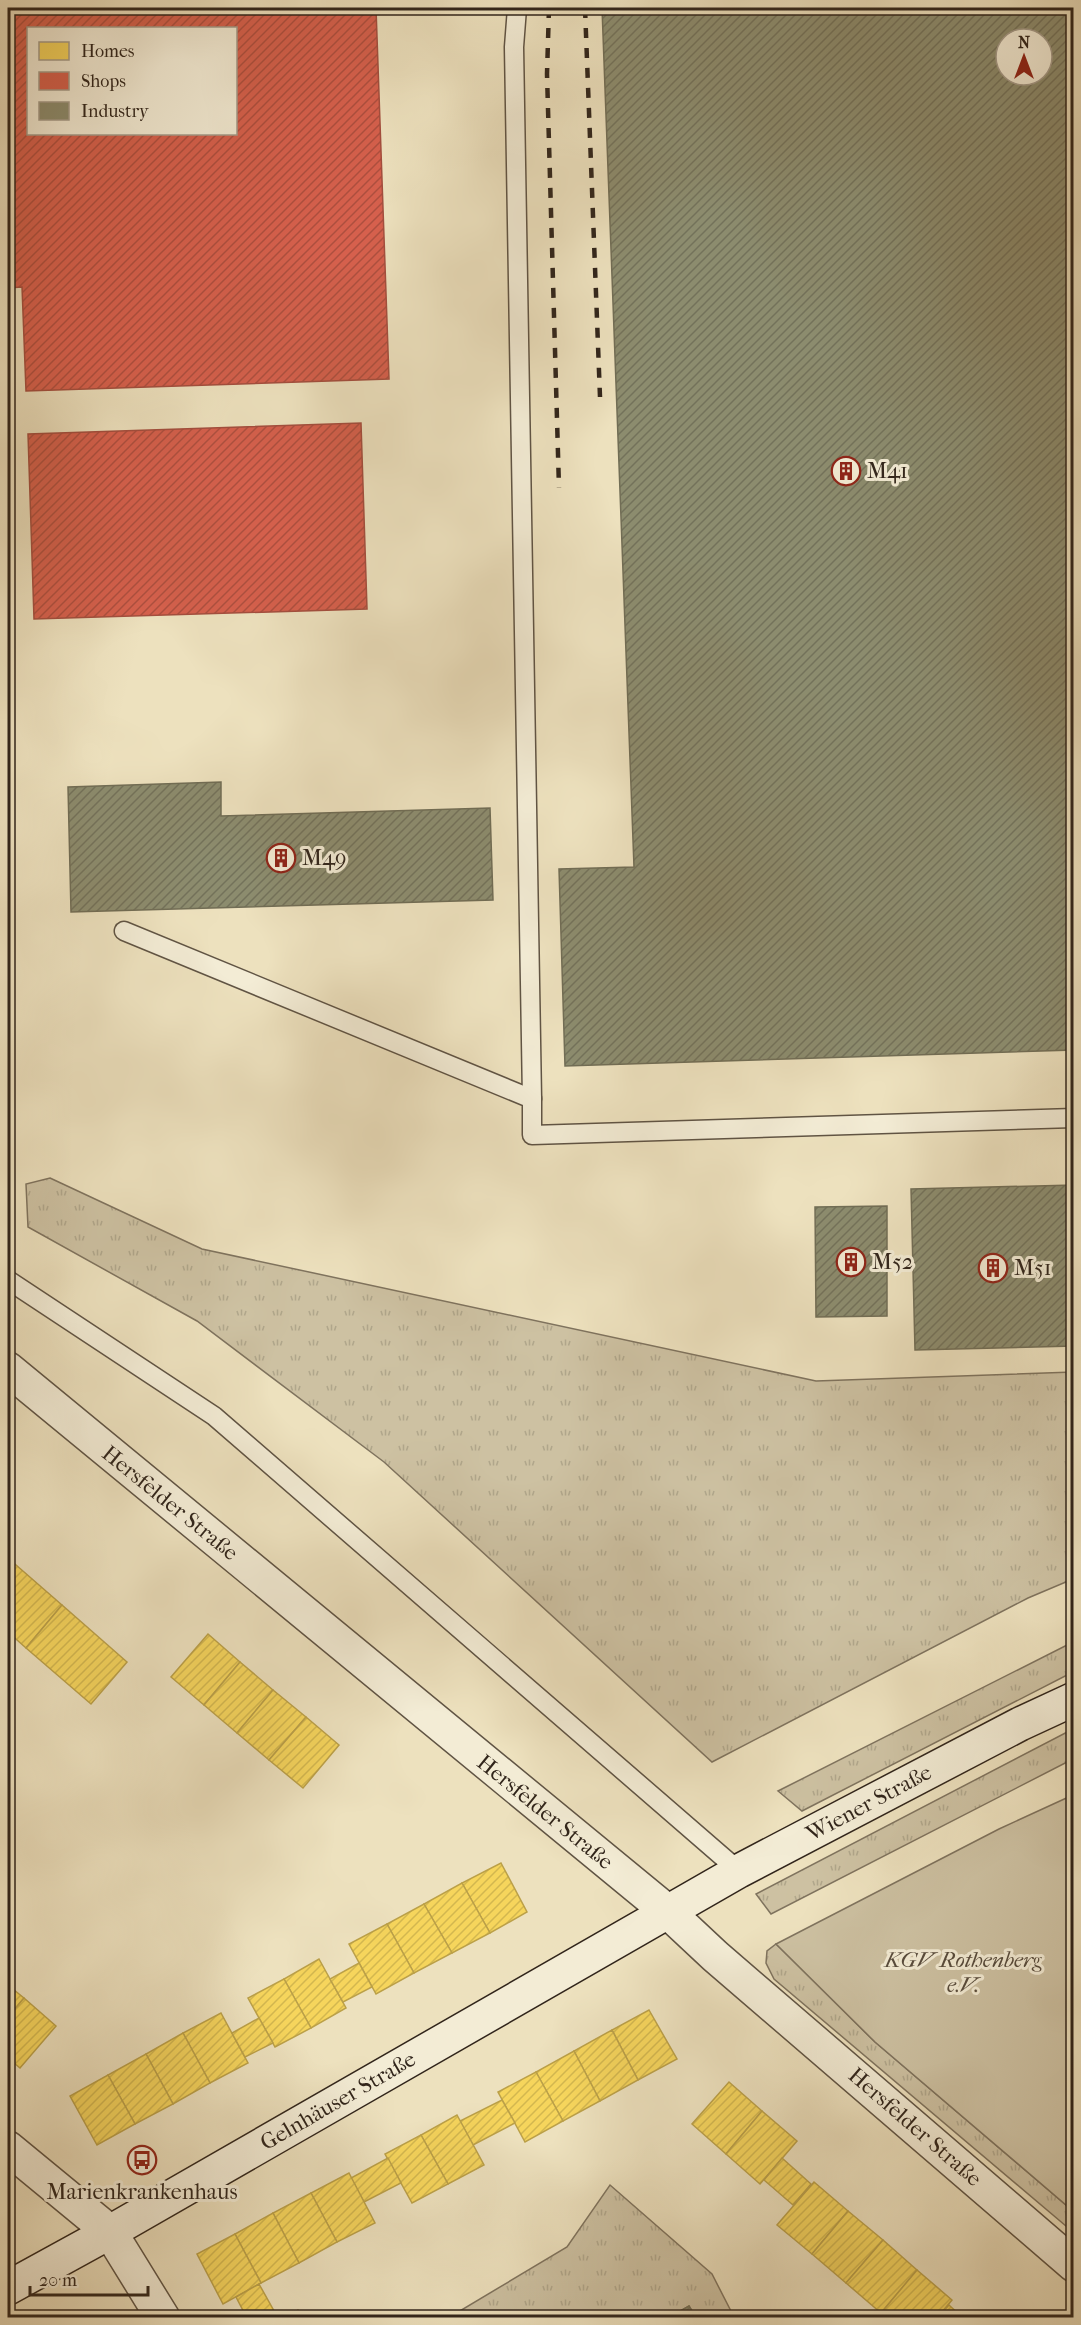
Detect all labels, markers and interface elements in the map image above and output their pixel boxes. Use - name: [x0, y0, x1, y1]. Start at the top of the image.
- legend: [27, 27, 237, 135]
- north arrow: [994, 27, 1054, 87]
- text: N: [1018, 33, 1031, 52]
- text: Homes: [81, 41, 135, 62]
- text: Shops: [81, 71, 126, 92]
- text: Industry: [81, 101, 150, 122]
- building icon: M41: [830, 455, 862, 487]
- place label: M41: [867, 458, 908, 484]
- building icon: M49: [265, 842, 297, 874]
- place label: M49: [302, 845, 347, 871]
- building icon: M52: [835, 1246, 867, 1278]
- place label: M52: [872, 1249, 913, 1275]
- building icon: M51: [977, 1252, 1009, 1284]
- place label: M51: [1014, 1255, 1052, 1281]
- street label: Hersfelder Straße: [97, 1440, 243, 1566]
- street label: Hersfelder Straße: [472, 1749, 618, 1875]
- street label: Wiener Straße: [801, 1759, 936, 1847]
- park label: KGV Rothenberg e.V.: [883, 1947, 1042, 1998]
- street label: Gelnhäuser Straße: [256, 2046, 420, 2156]
- street label: Hersfelder Straße: [843, 2062, 987, 2192]
- bus stop icon: Marienkrankenhaus: [126, 2144, 158, 2176]
- place label: Marienkrankenhaus: [46, 2179, 238, 2205]
- scale bar: [30, 2259, 148, 2297]
- text: 20 m: [39, 2270, 77, 2291]

